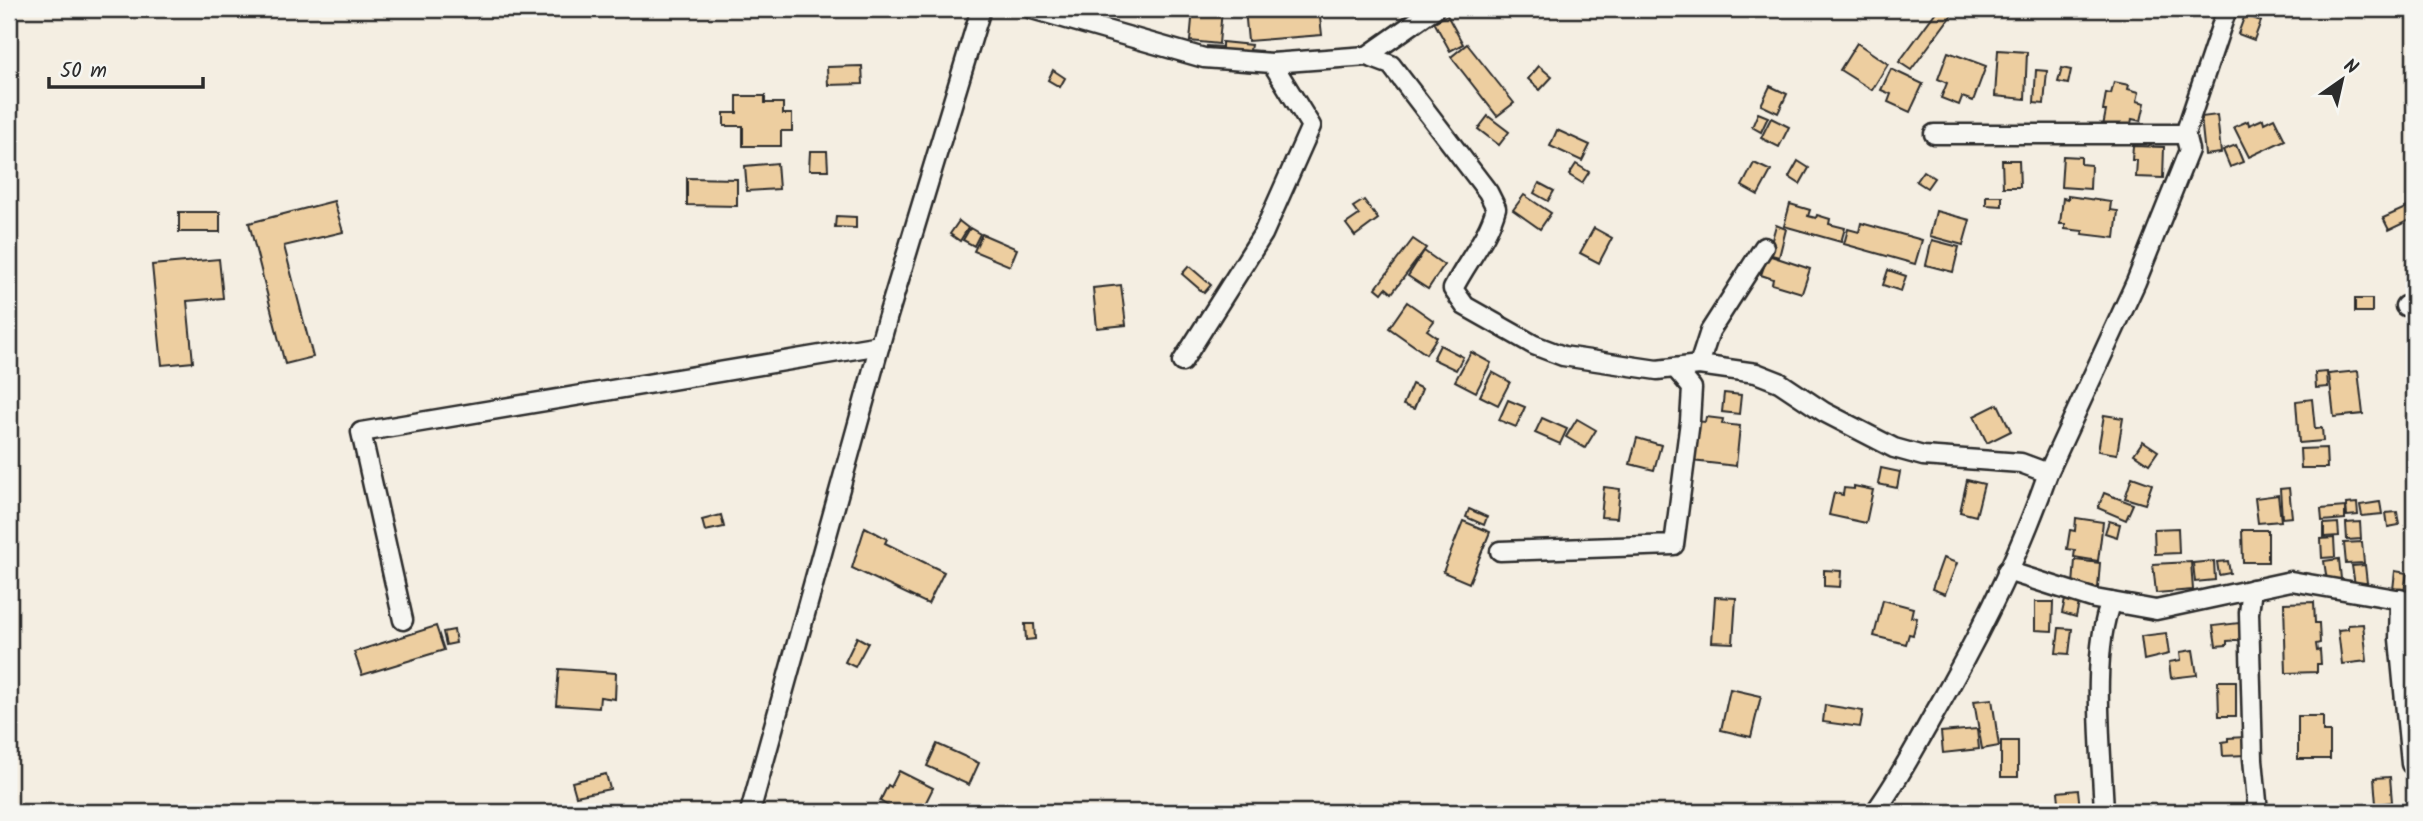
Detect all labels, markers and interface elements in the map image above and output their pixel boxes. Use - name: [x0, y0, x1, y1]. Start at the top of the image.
- scale bar: [49, 46, 203, 90]
- north arrow: [2308, 46, 2378, 116]
- text: N: [2337, 52, 2364, 83]
- text: 50 m: [60, 55, 107, 88]

